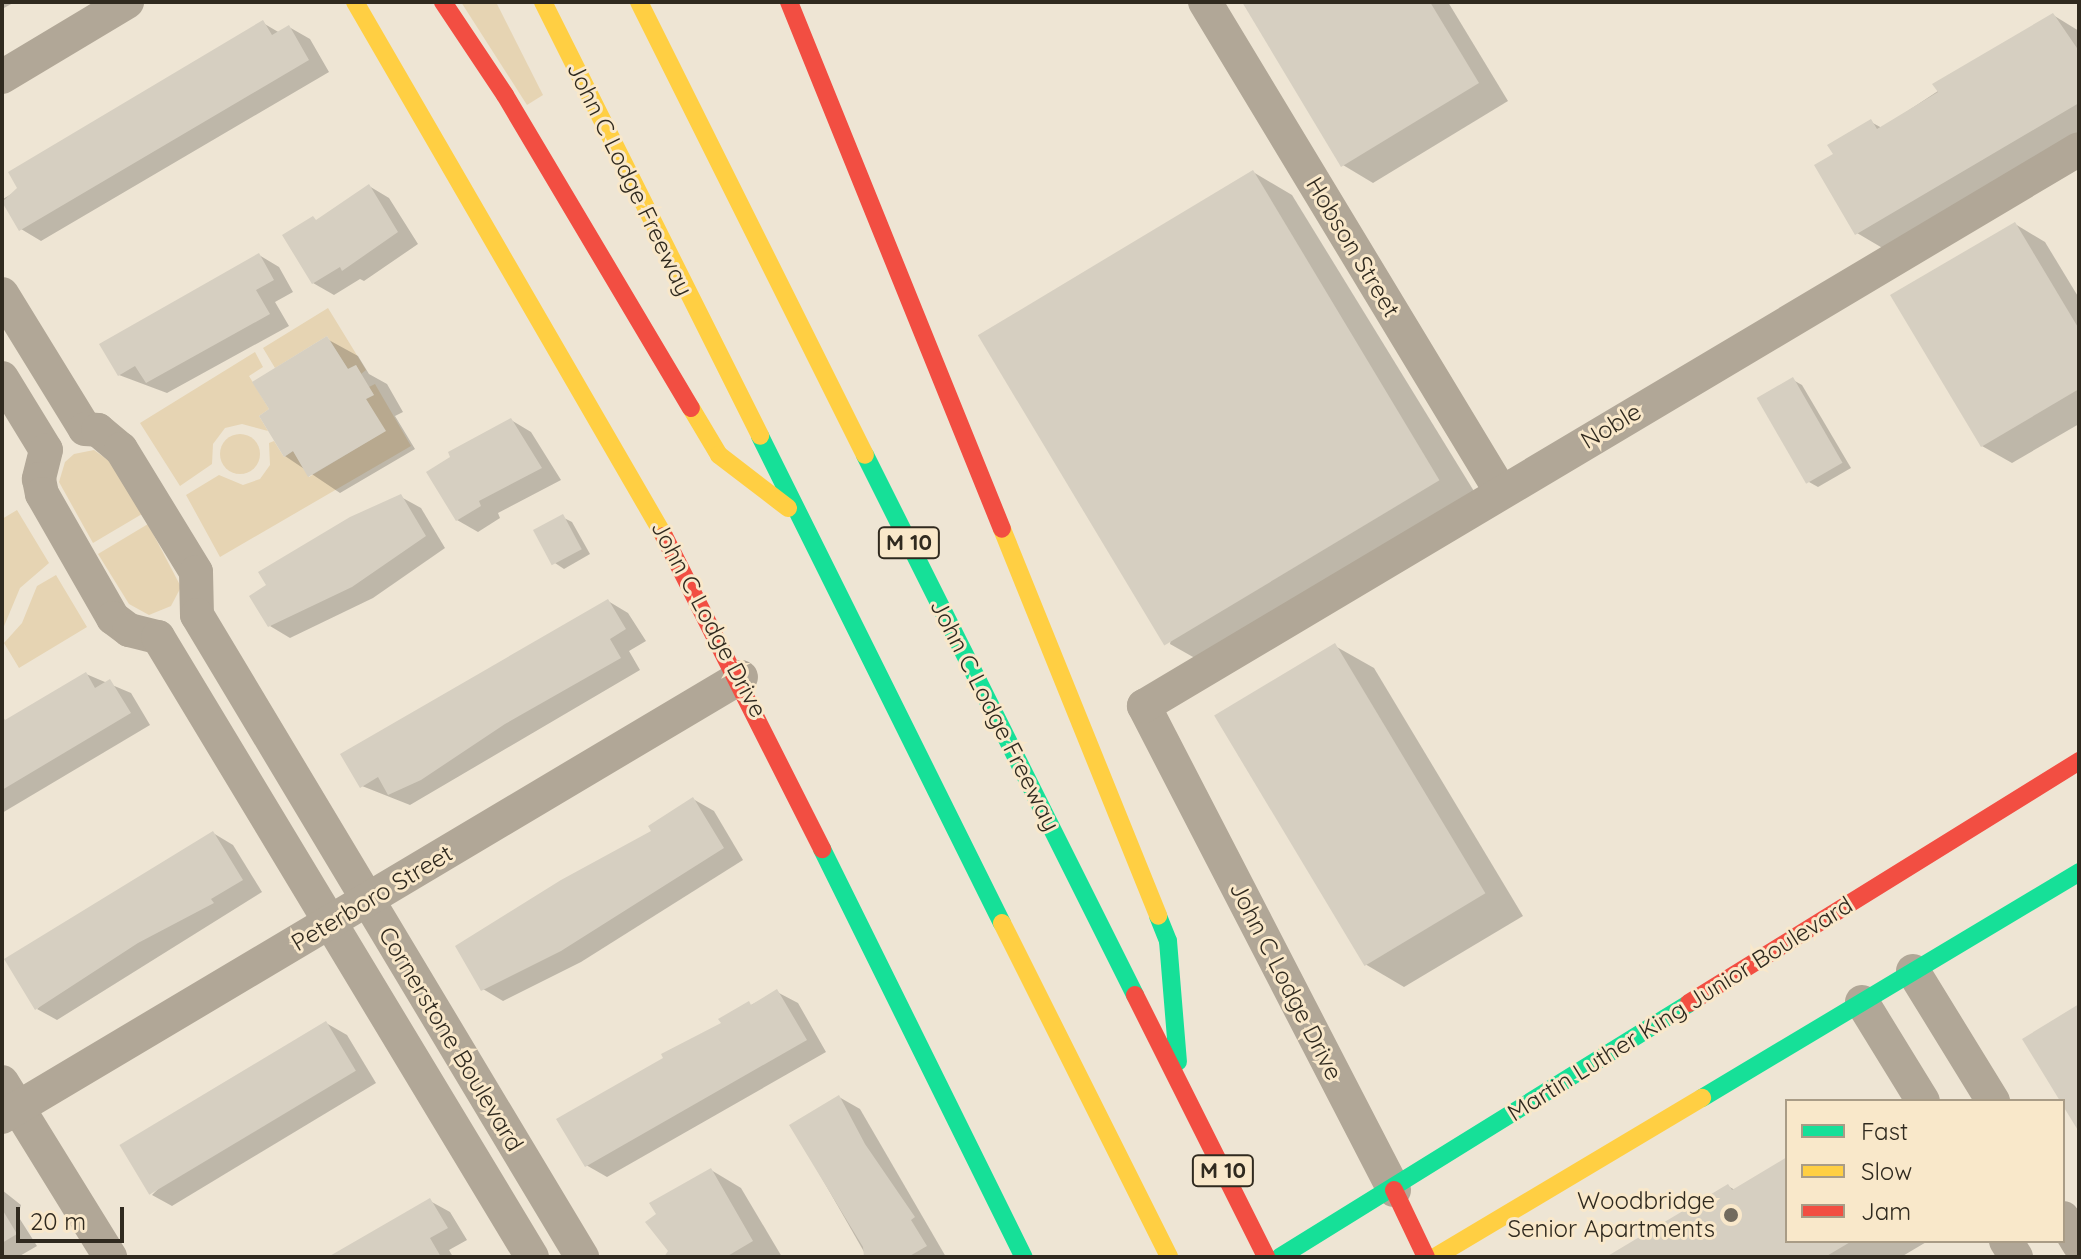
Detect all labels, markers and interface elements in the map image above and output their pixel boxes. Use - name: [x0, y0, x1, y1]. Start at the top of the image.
- street label: John C Lodge Freeway: [561, 57, 699, 301]
- street label: Hobson Street: [1300, 172, 1406, 322]
- street label: Noble: [1576, 397, 1646, 455]
- street label: John C Lodge Drive: [645, 516, 773, 722]
- road number: M 10: [877, 525, 941, 561]
- street label: John C Lodge Freeway: [924, 594, 1066, 836]
- street label: Peterboro Street: [286, 839, 458, 957]
- street label: John C Lodge Drive: [1224, 877, 1348, 1085]
- street label: Martin Luther King Junior Boulevard: [1502, 890, 1858, 1128]
- street label: Cornerstone Boulevard: [373, 922, 529, 1156]
- legend: [1785, 1099, 2065, 1243]
- text: Fast: [1861, 1116, 1908, 1146]
- road number: M 10: [1191, 1153, 1255, 1189]
- text: Slow: [1861, 1156, 1912, 1186]
- place label: Woodbridge Senior Apartments: [1507, 1187, 1715, 1243]
- scale bar: [20, 1191, 128, 1241]
- text: Jam: [1861, 1196, 1911, 1226]
- text: 20 m: [30, 1206, 86, 1236]
- marker: Woodbridge Senior Apartments: [1722, 1206, 1740, 1224]

